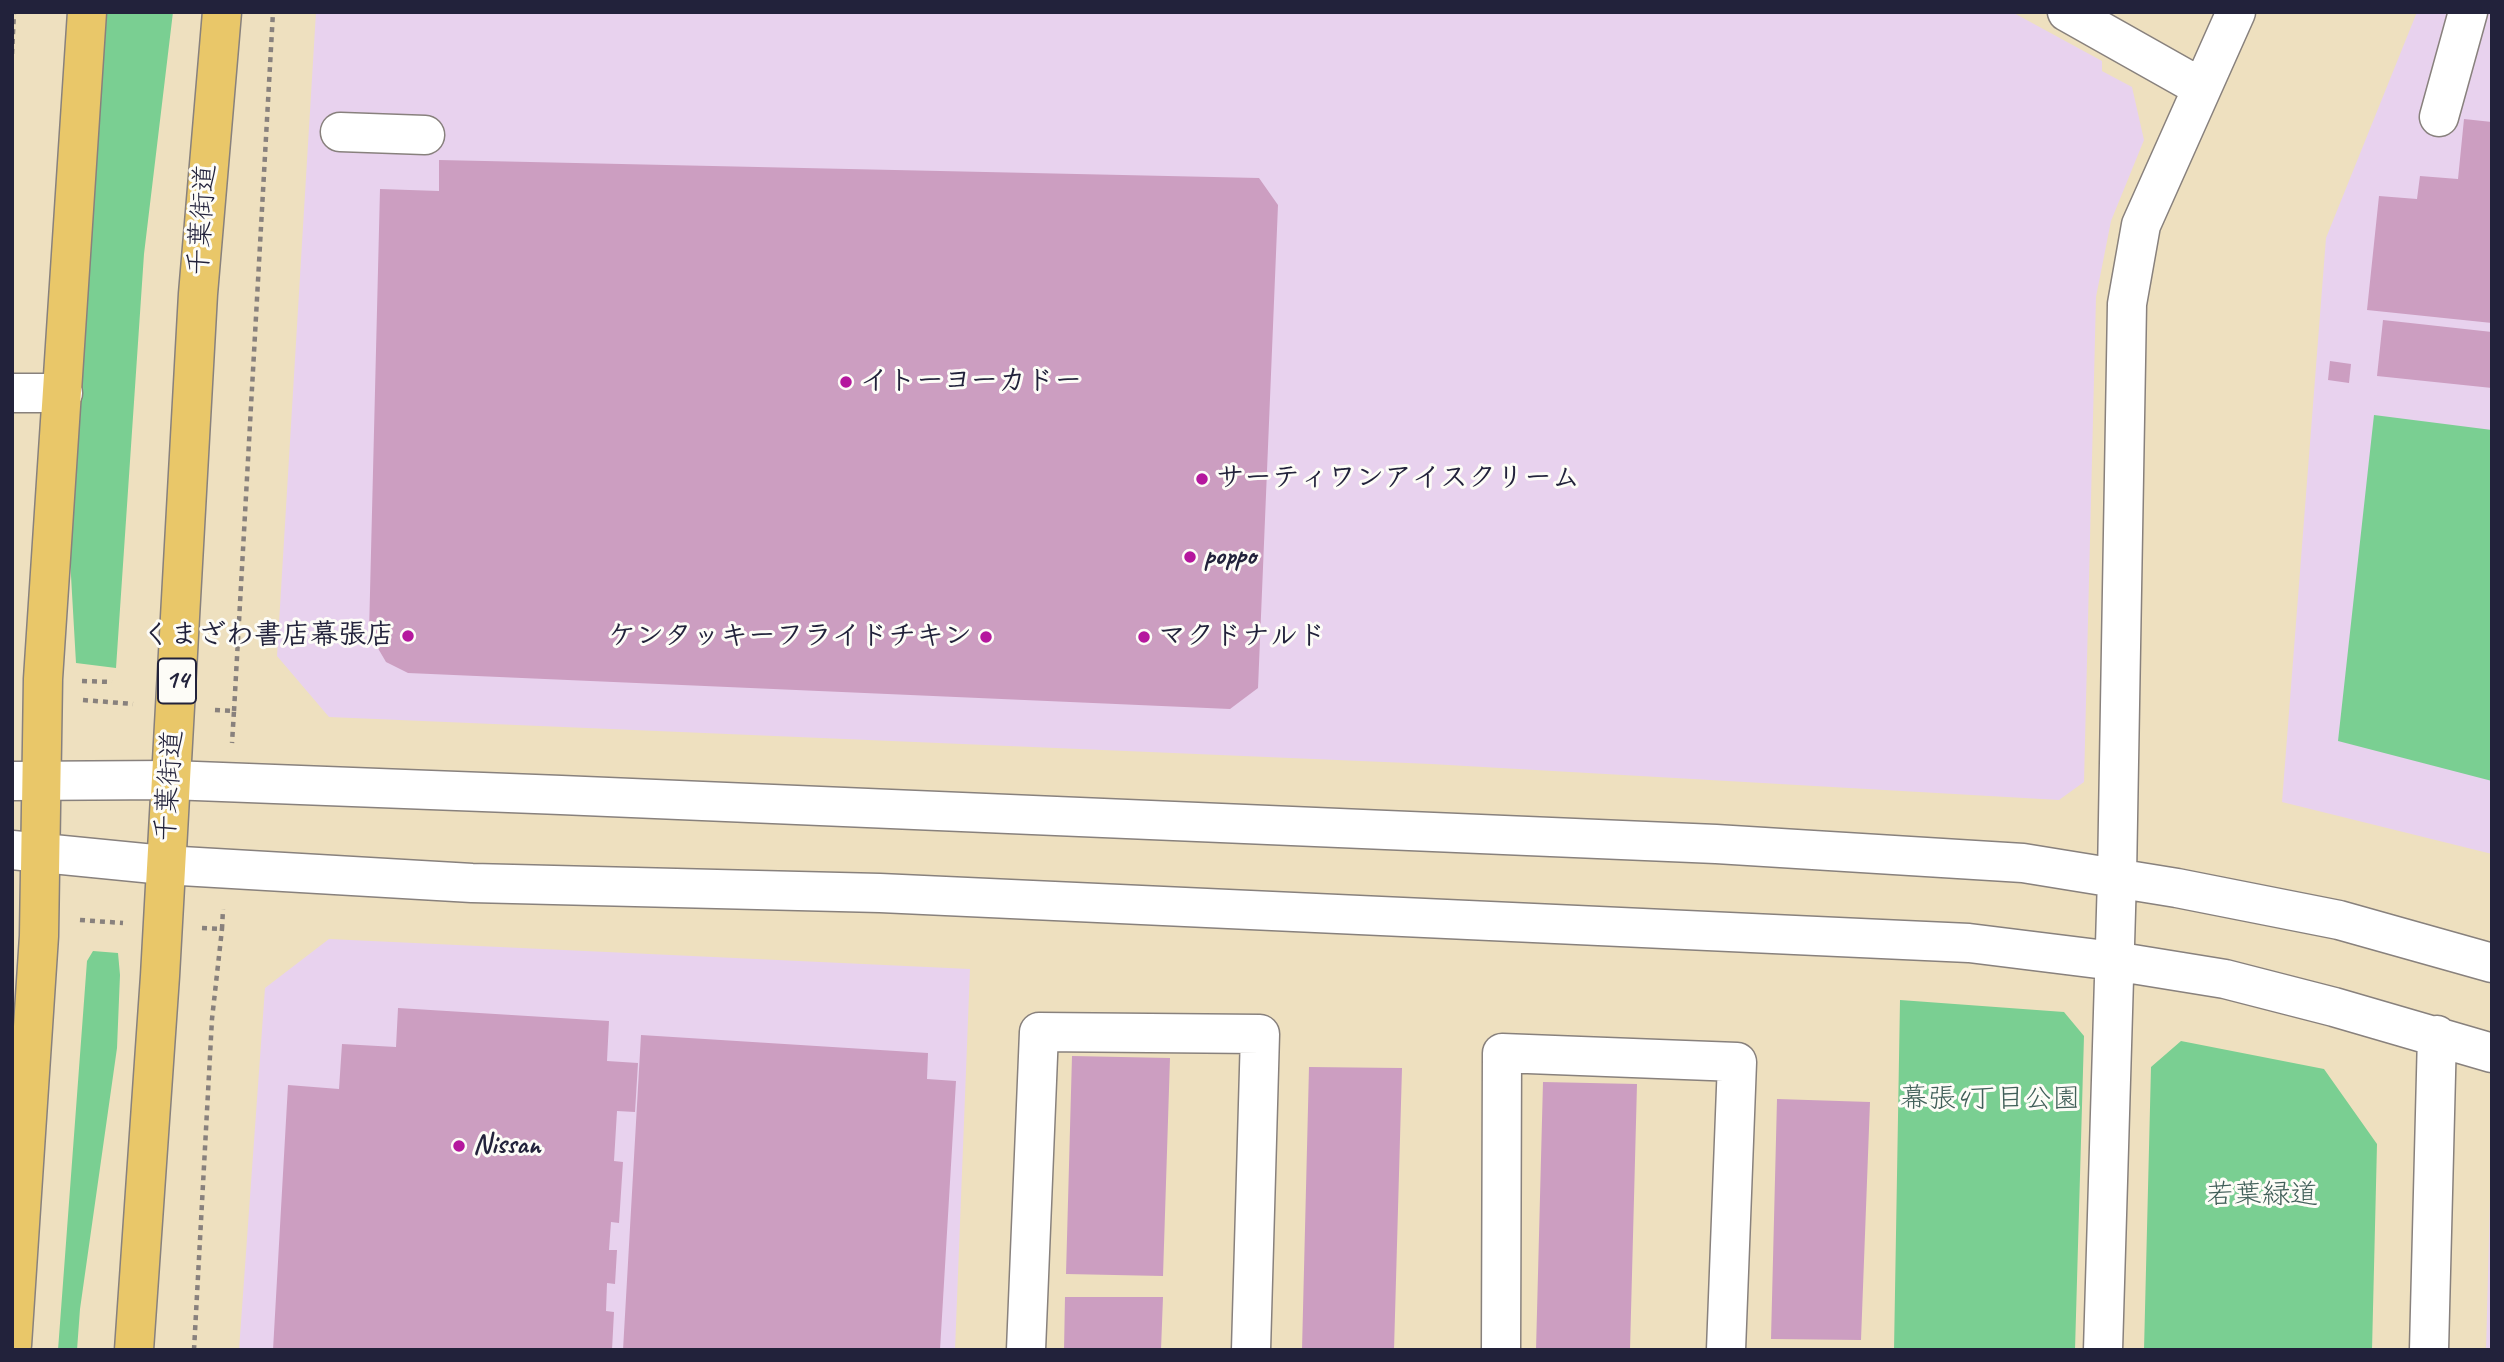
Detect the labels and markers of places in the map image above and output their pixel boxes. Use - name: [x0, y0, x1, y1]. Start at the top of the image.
- place label: イトーヨーカドー: [860, 365, 1082, 399]
- marker: イトーヨーカドー: [838, 374, 854, 390]
- place label: サーティワンアイスクリーム: [1216, 462, 1580, 496]
- marker: サーティワンアイスクリーム: [1194, 471, 1210, 487]
- place label: poppo: [1204, 540, 1256, 574]
- marker: poppo: [1182, 549, 1198, 565]
- place label: くまざわ書店幕張店: [142, 619, 394, 653]
- place label: ケンタッキーフライドチキン: [608, 620, 972, 654]
- place label: マクドナルド: [1158, 620, 1326, 654]
- marker: くまざわ書店幕張店: [400, 628, 416, 644]
- marker: ケンタッキーフライドチキン: [978, 629, 994, 645]
- marker: マクドナルド: [1136, 629, 1152, 645]
- place label: Nissan: [473, 1129, 540, 1163]
- marker: Nissan: [451, 1138, 467, 1154]

